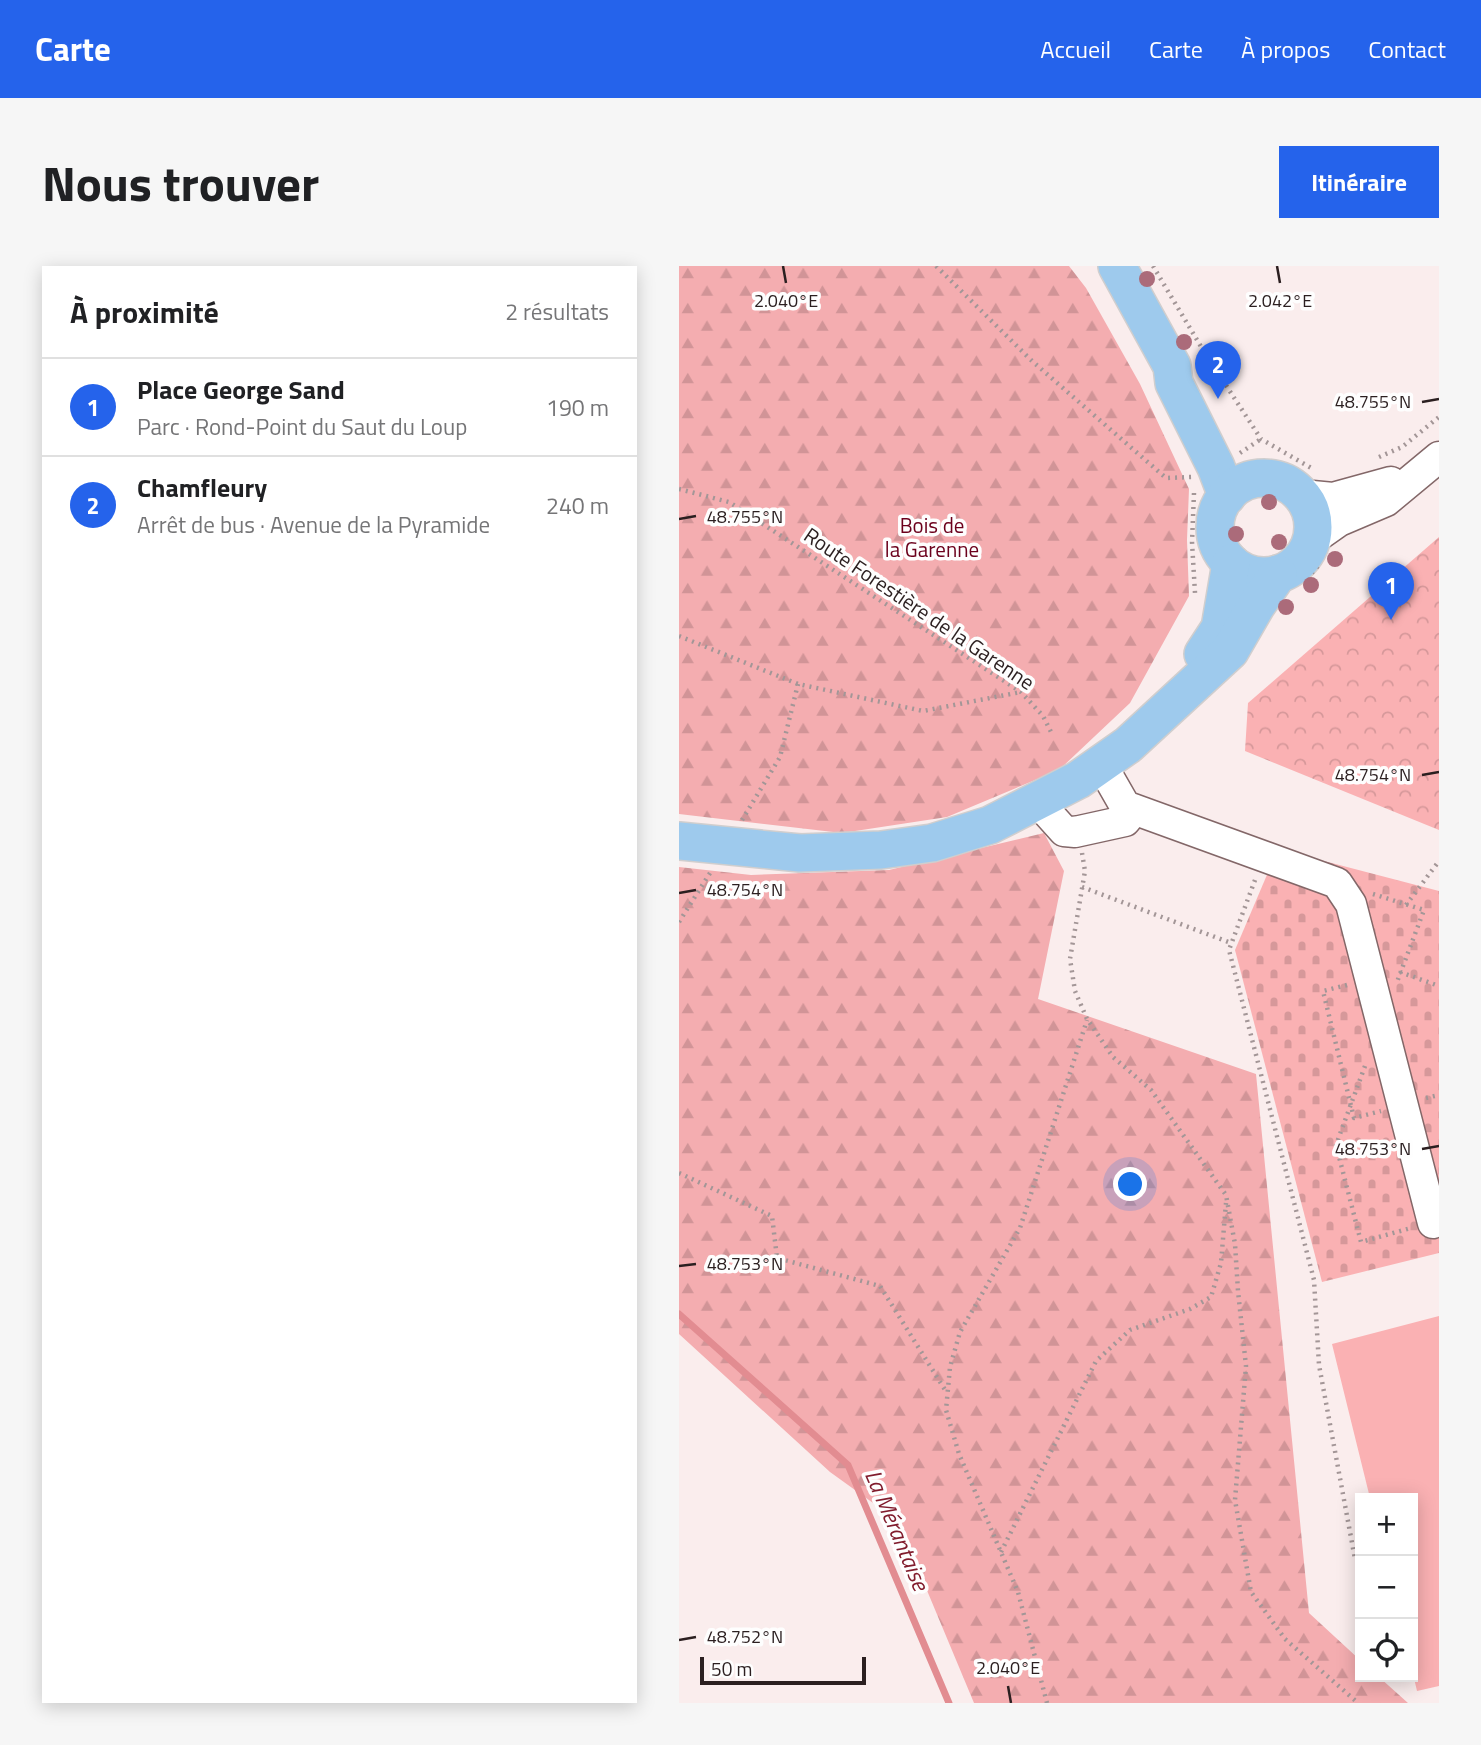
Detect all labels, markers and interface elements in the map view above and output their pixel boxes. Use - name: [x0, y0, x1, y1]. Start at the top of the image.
- text: Carte: [35, 24, 111, 74]
- text: Accueil: [1040, 31, 1111, 67]
- text: Carte: [1149, 31, 1203, 67]
- text: À propos: [1241, 31, 1330, 67]
- text: Contact: [1368, 31, 1446, 67]
- text: Nous trouver: [42, 145, 319, 220]
- button: Itinéraire: [1279, 146, 1439, 218]
- text: 2.040°E: [754, 287, 818, 314]
- text: 2.042°E: [1248, 287, 1312, 314]
- text: À proximité: [70, 289, 219, 335]
- text: 2 résultats: [505, 294, 609, 329]
- pin: 2: [1195, 341, 1241, 399]
- text: Place George Sand: [137, 370, 345, 409]
- text: 48.755°N: [1335, 388, 1411, 415]
- text: 1: [87, 390, 99, 425]
- text: 190 m: [546, 390, 609, 425]
- text: Parc · Rond-Point du Saut du Loup: [137, 409, 467, 444]
- text: Chamfleury: [137, 468, 267, 507]
- text: 2: [87, 488, 99, 523]
- text: 240 m: [546, 488, 609, 523]
- text: 48.755°N: [707, 503, 783, 530]
- text: Arrêt de bus · Avenue de la Pyramide: [137, 507, 490, 542]
- park label: Bois de la Garenne: [885, 509, 979, 565]
- street label: Route Forestière de la Garenne: [798, 519, 1041, 698]
- pin: 1: [1368, 562, 1414, 620]
- text: 48.754°N: [1335, 761, 1411, 788]
- text: 48.754°N: [707, 876, 783, 903]
- text: 48.753°N: [1335, 1135, 1411, 1162]
- your location: [1113, 1167, 1147, 1201]
- text: 48.753°N: [707, 1250, 783, 1277]
- water label: La Mérantaise: [856, 1464, 939, 1597]
- map controls: [1355, 1493, 1418, 1682]
- button: +: [1355, 1493, 1418, 1556]
- button: −: [1355, 1556, 1418, 1619]
- button: locate: [1355, 1619, 1418, 1682]
- text: 48.752°N: [707, 1623, 783, 1650]
- scale bar: [700, 1654, 866, 1686]
- text: 50 m: [711, 1654, 752, 1683]
- text: 2.040°E: [976, 1654, 1040, 1681]

